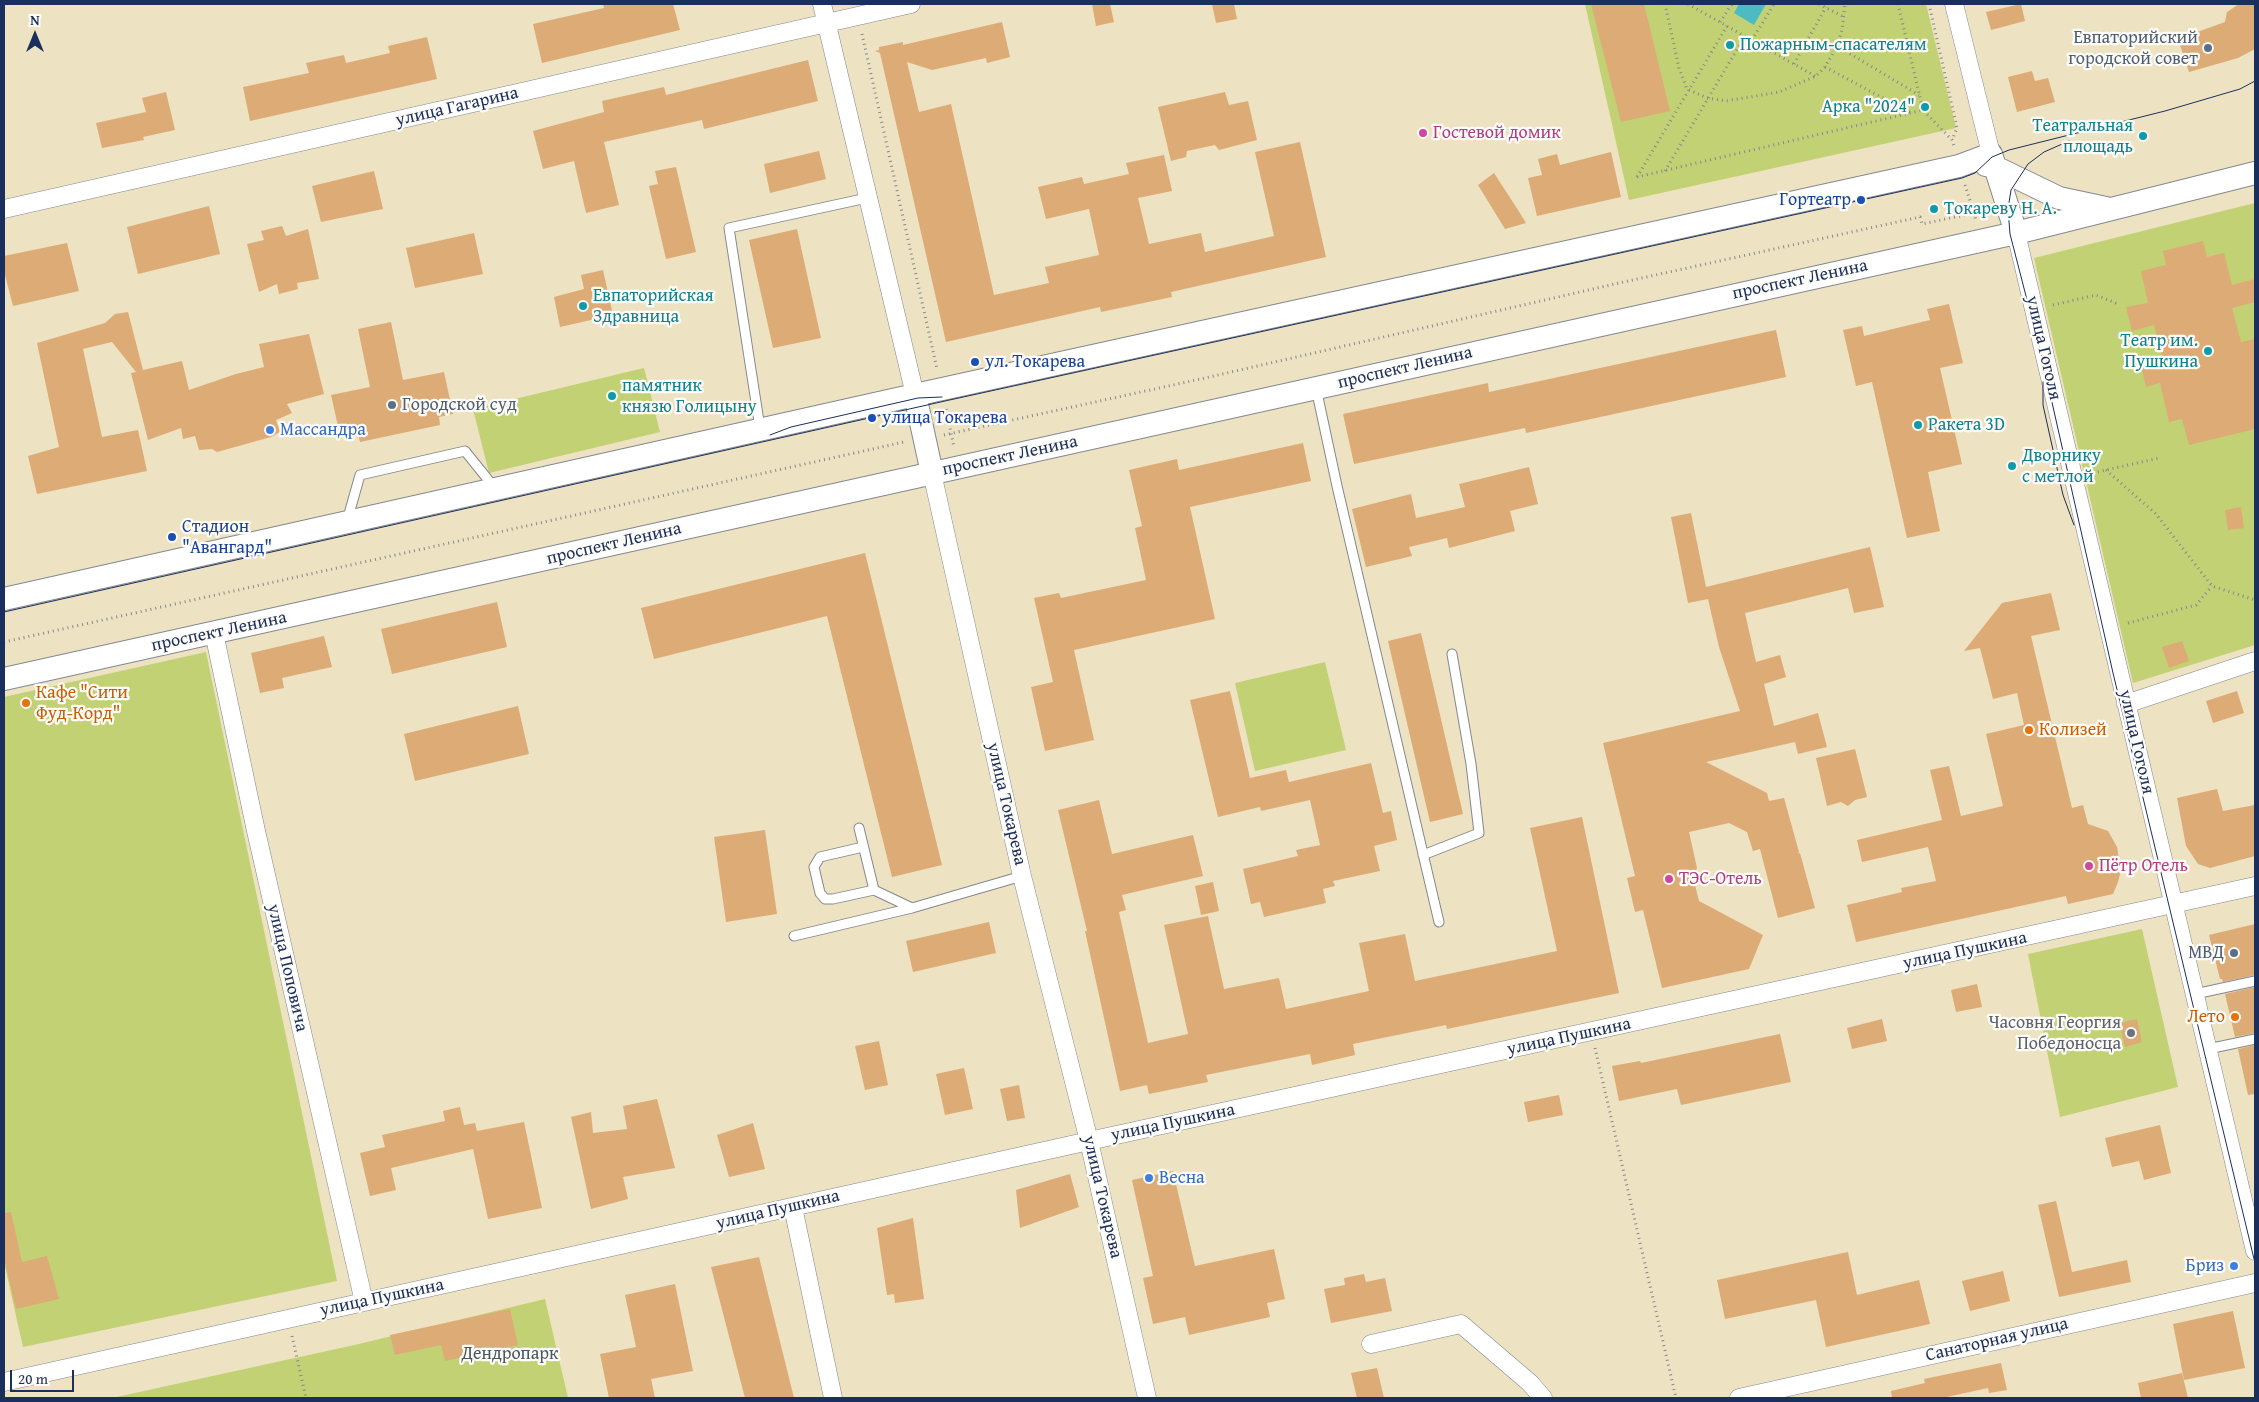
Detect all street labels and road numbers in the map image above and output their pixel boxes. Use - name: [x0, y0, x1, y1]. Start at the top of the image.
- street label: улица Гагарина: [393, 82, 521, 132]
- street label: проспект Ленина: [1730, 255, 1870, 305]
- street label: улица Гоголя: [2021, 294, 2065, 402]
- street label: проспект Ленина: [1335, 342, 1475, 394]
- street label: проспект Ленина: [940, 431, 1080, 481]
- street label: проспект Ленина: [544, 518, 684, 570]
- street label: проспект Ленина: [149, 607, 289, 657]
- street label: улица Гоголя: [2114, 688, 2158, 796]
- street label: улица Токарева: [981, 741, 1031, 867]
- street label: улица Поповича: [262, 902, 312, 1034]
- street label: улица Пушкина: [1901, 927, 2029, 975]
- street label: улица Пушкина: [1505, 1013, 1633, 1061]
- street label: улица Пушкина: [1109, 1099, 1237, 1147]
- street label: улица Токарева: [1077, 1134, 1127, 1260]
- street label: улица Пушкина: [714, 1185, 842, 1235]
- street label: улица Пушкина: [318, 1274, 446, 1322]
- street label: Санаторная улица: [1924, 1313, 2070, 1367]

